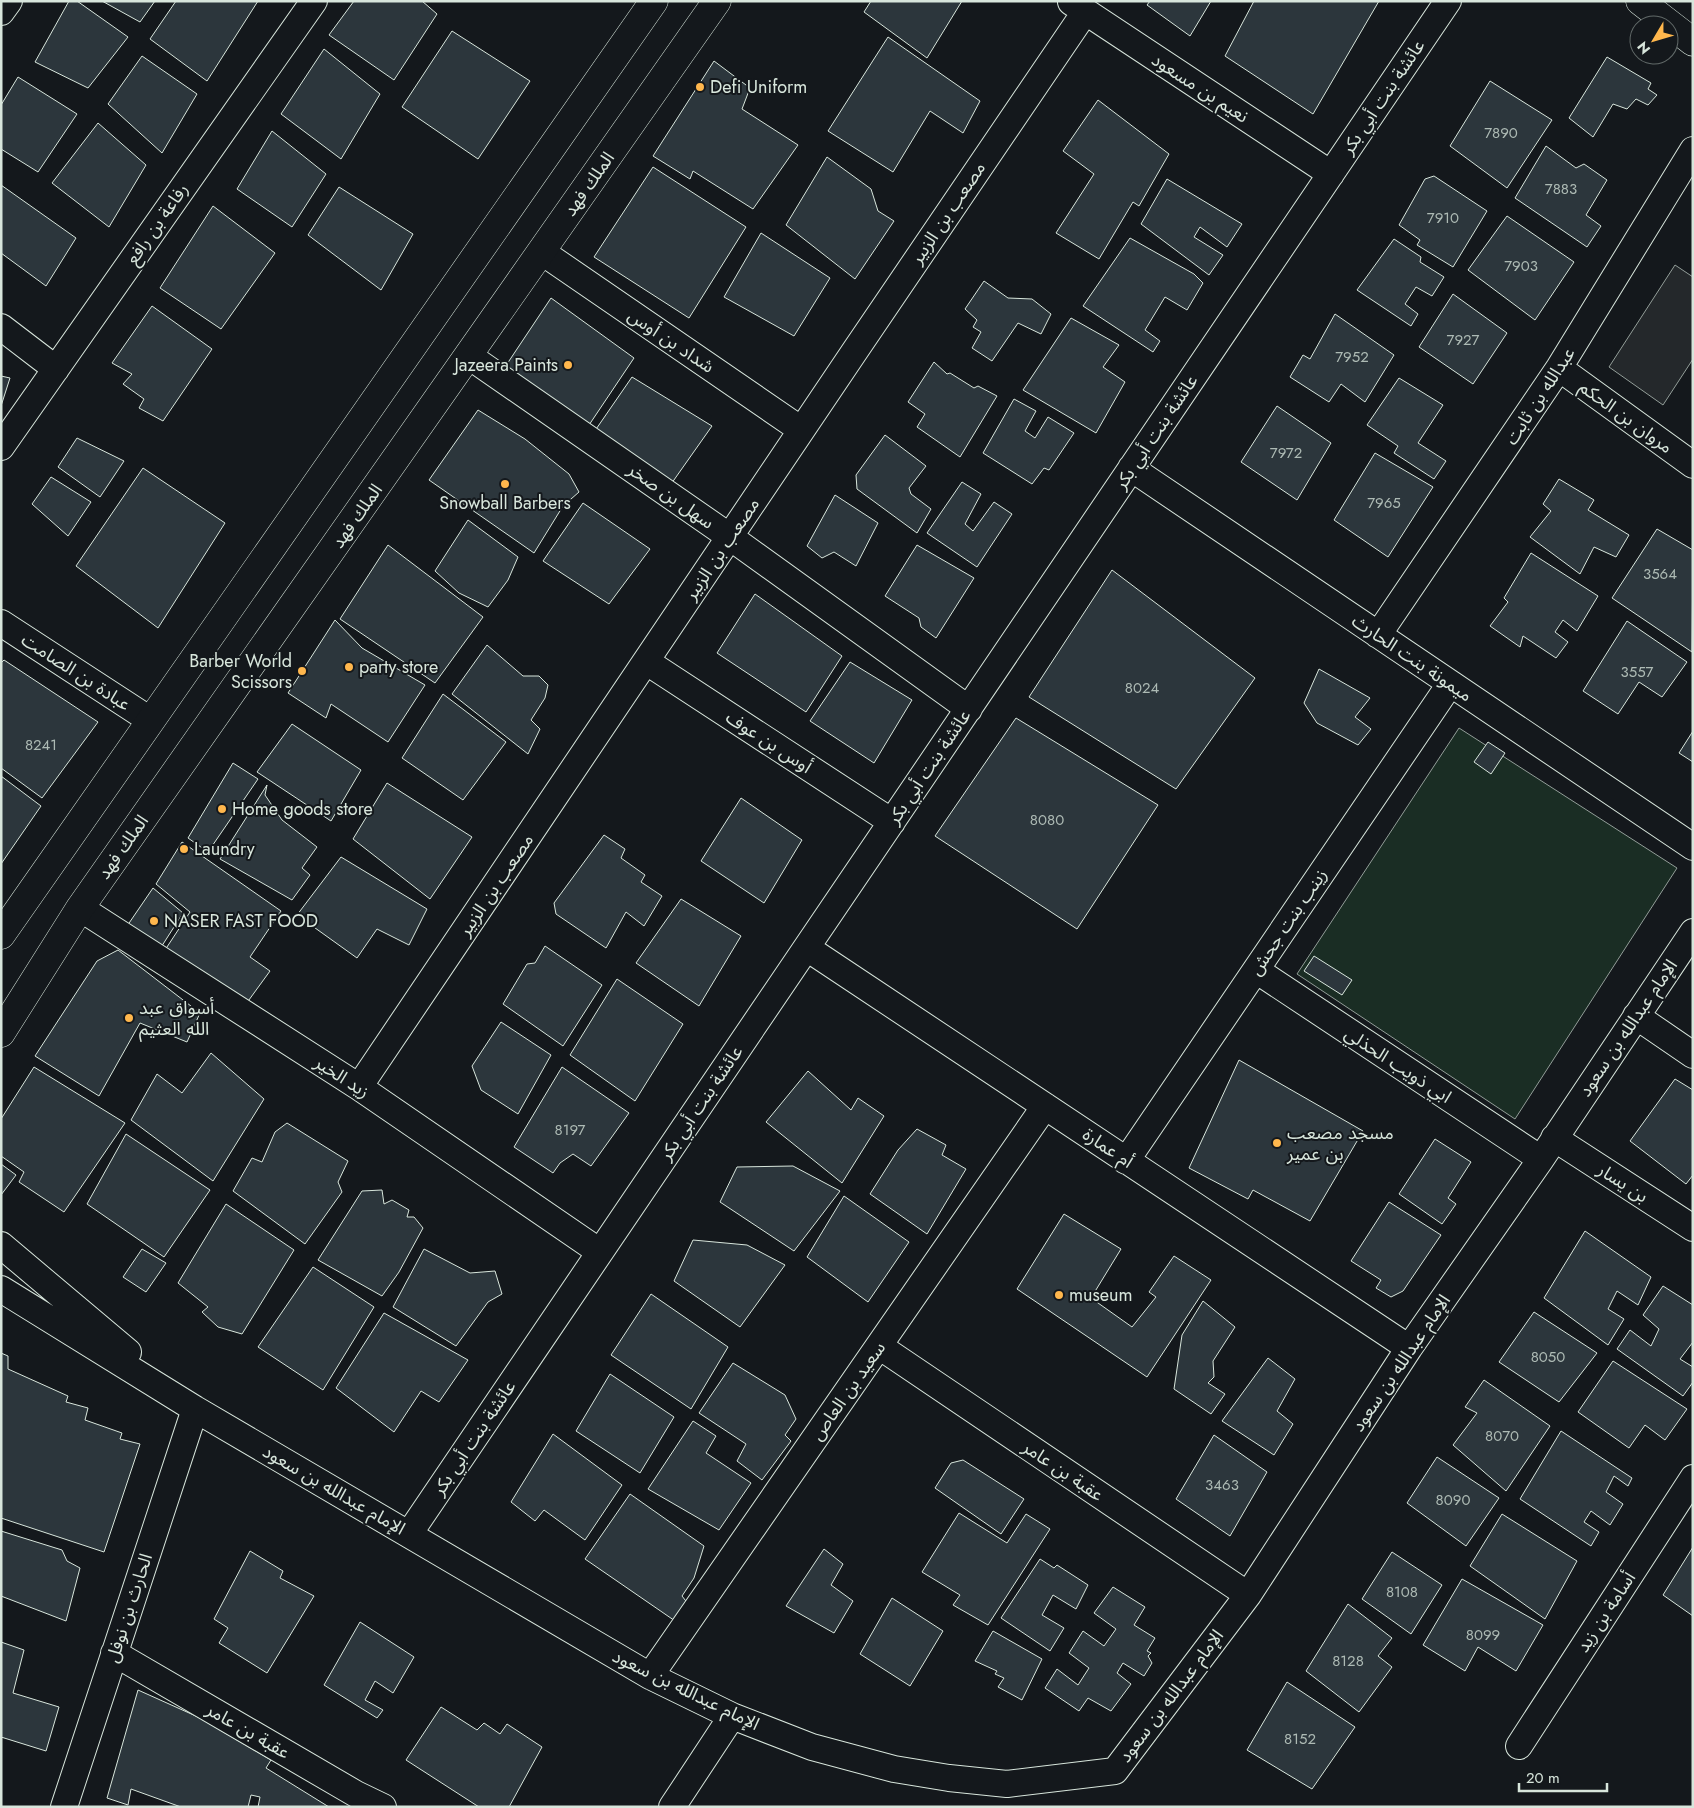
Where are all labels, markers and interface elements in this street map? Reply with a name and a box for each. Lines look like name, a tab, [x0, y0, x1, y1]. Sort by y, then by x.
north arrow	[1629, 15, 1679, 65]
street label: عائشة بنت أبي بكر	[1334, 34, 1431, 161]
text: N	[1632, 37, 1655, 59]
street label: نعيم بن مسعود	[1146, 47, 1254, 129]
place label: Defi Uniform	[710, 74, 807, 100]
marker: Defi Uniform	[694, 81, 706, 93]
house number: 7890	[1484, 122, 1518, 144]
street label: الملك فهد	[557, 146, 621, 222]
street label: مصعب بن الزبير	[904, 157, 992, 270]
street label: رفاعة بن رافع	[119, 178, 195, 271]
house number: 7883	[1545, 178, 1577, 200]
house number: 7910	[1427, 207, 1459, 229]
house number: 7903	[1504, 255, 1538, 277]
street label: شداد بن أوس	[623, 302, 719, 380]
house number: 7927	[1447, 329, 1480, 351]
street label: عبدالله بن ثابت	[1499, 342, 1581, 450]
house number: 7952	[1335, 346, 1369, 368]
place label: Jazeera Paints	[453, 352, 558, 378]
marker: Jazeera Paints	[562, 359, 574, 371]
street label: عائشة بنت أبي بكر	[1107, 369, 1204, 496]
street label: مروان بن الحكم	[1574, 374, 1678, 460]
house number: 7972	[1270, 442, 1302, 464]
street label: سهل بن صخر	[622, 456, 719, 535]
street label: الملك فهد	[325, 478, 389, 554]
marker: Snowball Barbers	[499, 478, 511, 490]
place label: Snowball Barbers	[439, 490, 571, 516]
house number: 7965	[1367, 492, 1401, 514]
street label: مصعب بن الزبير	[678, 493, 766, 606]
house number: 3564	[1643, 563, 1677, 585]
street label: ميمونة بنت الحارث	[1347, 608, 1477, 708]
street label: عبادة بن الصامت	[16, 627, 136, 717]
place label: Barber World Scissors	[189, 648, 292, 695]
place label: party store	[359, 654, 438, 680]
marker: party store	[343, 661, 355, 673]
house number: 3557	[1621, 661, 1654, 683]
marker: Barber World Scissors	[296, 665, 308, 677]
house number: 8024	[1125, 677, 1159, 699]
street label: أوس بن عوف	[721, 704, 817, 780]
street label: عائشة بنت أبي بكر	[880, 704, 977, 831]
house number: 8241	[25, 734, 57, 756]
place label: Home goods store	[232, 796, 373, 822]
marker: Home goods store	[216, 803, 228, 815]
street label: الملك فهد	[91, 809, 155, 885]
house number: 8080	[1030, 809, 1064, 831]
street label: مصعب بن الزبير	[452, 829, 540, 942]
place label: Laundry	[194, 836, 255, 862]
marker: Laundry	[178, 843, 190, 855]
street label: زينب بنت جحش	[1243, 863, 1333, 981]
place label: NASER FAST FOOD	[164, 908, 318, 934]
marker: NASER FAST FOOD	[148, 915, 160, 927]
street label: الإمام عبدالله بن سعود	[1572, 954, 1685, 1103]
place label: أسواق عبد الله العثيم	[139, 995, 214, 1042]
marker: أسواق عبد الله العثيم	[123, 1012, 135, 1024]
street label: ابي ذويب الحذلي	[1339, 1021, 1457, 1109]
street label: عائشة بنت أبي بكر	[652, 1040, 749, 1167]
street label: زيد الخير	[309, 1049, 375, 1104]
house number: 8197	[554, 1119, 586, 1141]
place label: مسجد مصعب بن عمير	[1286, 1120, 1394, 1167]
street label: أم عمارة	[1077, 1122, 1139, 1175]
marker: مسجد مصعب بن عمير	[1271, 1137, 1283, 1149]
street label: بن يسار	[1592, 1156, 1654, 1209]
place label: museum	[1069, 1282, 1133, 1308]
marker: museum	[1053, 1289, 1065, 1301]
street label: الإمام عبدالله بن سعود	[1345, 1289, 1458, 1438]
street label: سعيد بن العاص	[804, 1336, 892, 1446]
house number: 8050	[1531, 1346, 1565, 1368]
street label: عائشة بنت أبي بكر	[425, 1375, 522, 1502]
house number: 8070	[1485, 1425, 1519, 1447]
street label: عقبة بن عامر	[1017, 1434, 1109, 1508]
street label: الإمام عبدالله بن سعود	[257, 1439, 410, 1542]
house number: 3463	[1205, 1474, 1239, 1496]
house number: 8090	[1436, 1489, 1470, 1511]
street label: الحارث بن نوفل	[99, 1550, 159, 1666]
street label: أسامة بن زيد	[1570, 1567, 1642, 1657]
house number: 8108	[1386, 1581, 1418, 1603]
street label: الإمام عبدالله بن سعود	[1112, 1624, 1231, 1769]
house number: 8099	[1466, 1624, 1500, 1646]
street label: الإمام عبدالله بن سعود	[608, 1643, 764, 1738]
house number: 8128	[1332, 1650, 1364, 1672]
street label: عقبة بن عامر	[201, 1696, 295, 1765]
house number: 8152	[1284, 1728, 1316, 1750]
scale bar	[1519, 1760, 1606, 1792]
text: 20 m	[1526, 1767, 1560, 1789]

